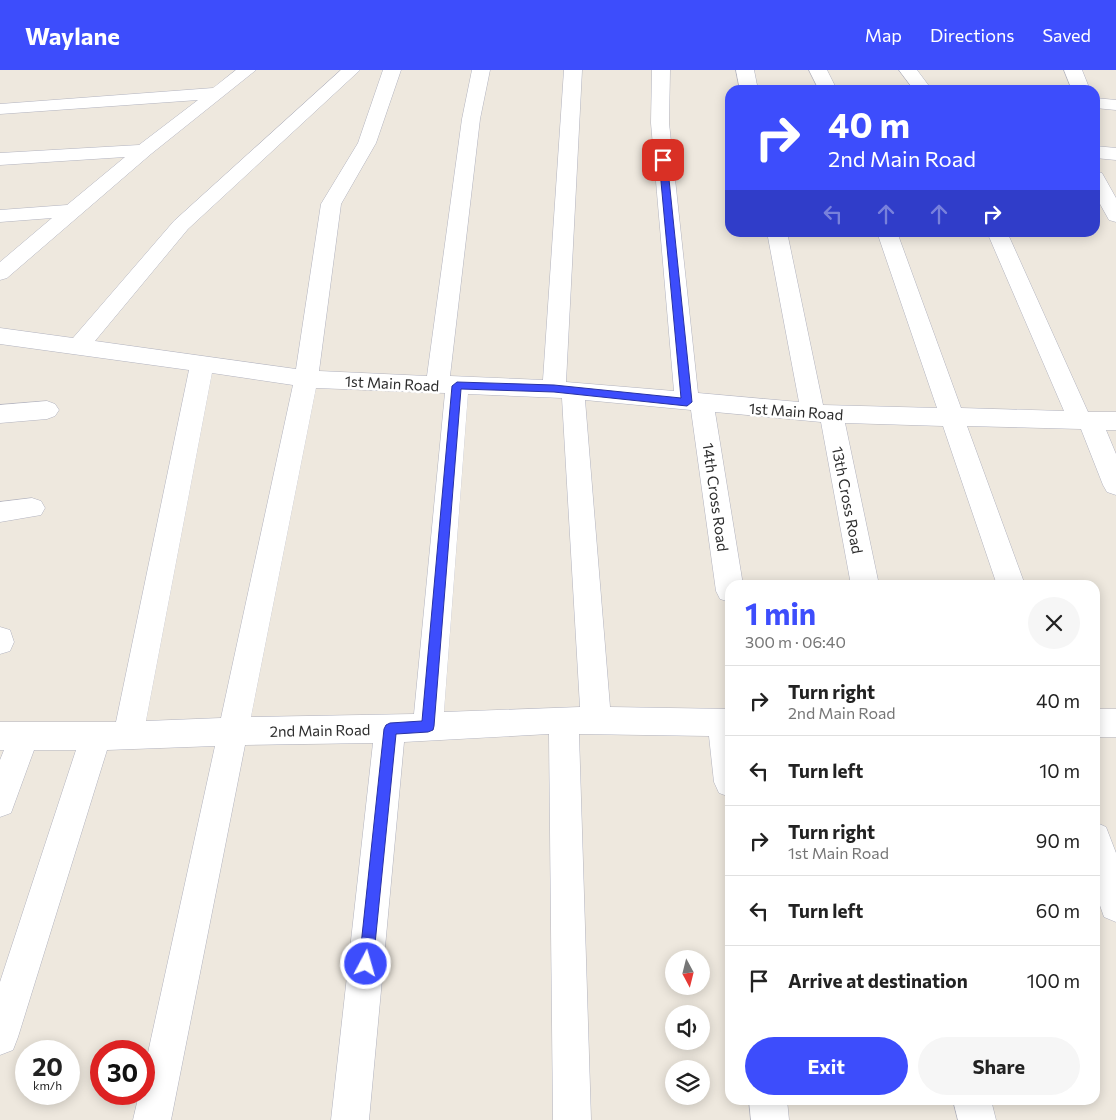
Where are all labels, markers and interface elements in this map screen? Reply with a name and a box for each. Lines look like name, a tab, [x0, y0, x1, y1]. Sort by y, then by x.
text: Waylane	[25, 21, 120, 50]
text: Map	[865, 24, 902, 46]
text: Directions	[930, 24, 1014, 46]
text: Saved	[1042, 24, 1091, 46]
text: 40 m	[828, 102, 910, 145]
icon: right	[745, 105, 810, 170]
pin	[642, 139, 684, 181]
text: 2nd Main Road	[828, 145, 976, 172]
icon: arrive	[649, 146, 677, 174]
icon: left	[819, 200, 847, 228]
icon: ahead	[872, 200, 900, 228]
icon: ahead	[925, 200, 953, 228]
icon: right	[978, 200, 1006, 228]
street label: 1st Main Road	[344, 372, 440, 394]
street label: 1st Main Road	[748, 399, 844, 423]
street label: 14th Cross Road	[699, 442, 733, 552]
street label: 13th Cross Road	[829, 445, 867, 555]
text: 1 min	[745, 594, 816, 631]
button: close	[1028, 597, 1080, 649]
text: 300 m · 06:40	[745, 632, 846, 651]
text: Turn right	[788, 680, 875, 703]
icon: right	[745, 687, 773, 715]
text: 40 m	[1036, 689, 1080, 712]
text: 2nd Main Road	[788, 703, 896, 722]
street label: 2nd Main Road	[269, 720, 371, 740]
icon: left	[745, 757, 773, 785]
text: Turn left	[788, 759, 863, 782]
text: 10 m	[1039, 759, 1080, 782]
text: Turn right	[788, 820, 875, 843]
icon: right	[745, 827, 773, 855]
text: 90 m	[1036, 829, 1080, 852]
text: 1st Main Road	[788, 843, 889, 862]
icon: left	[745, 897, 773, 925]
text: Turn left	[788, 899, 863, 922]
text: 60 m	[1036, 899, 1080, 922]
position arrow	[339, 937, 391, 989]
north arrow	[665, 950, 710, 995]
map controls	[665, 950, 710, 1105]
icon: arrive	[745, 967, 773, 995]
text: Arrive at destination	[788, 969, 968, 992]
text: 100 m	[1027, 969, 1080, 992]
button: sound	[665, 1005, 710, 1050]
button: Exit	[745, 1037, 908, 1095]
button: Share	[918, 1037, 1080, 1095]
speed limit sign: 30	[90, 1040, 155, 1105]
text: 20	[32, 1051, 63, 1081]
button: layers	[665, 1060, 710, 1105]
text: km/h	[33, 1078, 62, 1092]

